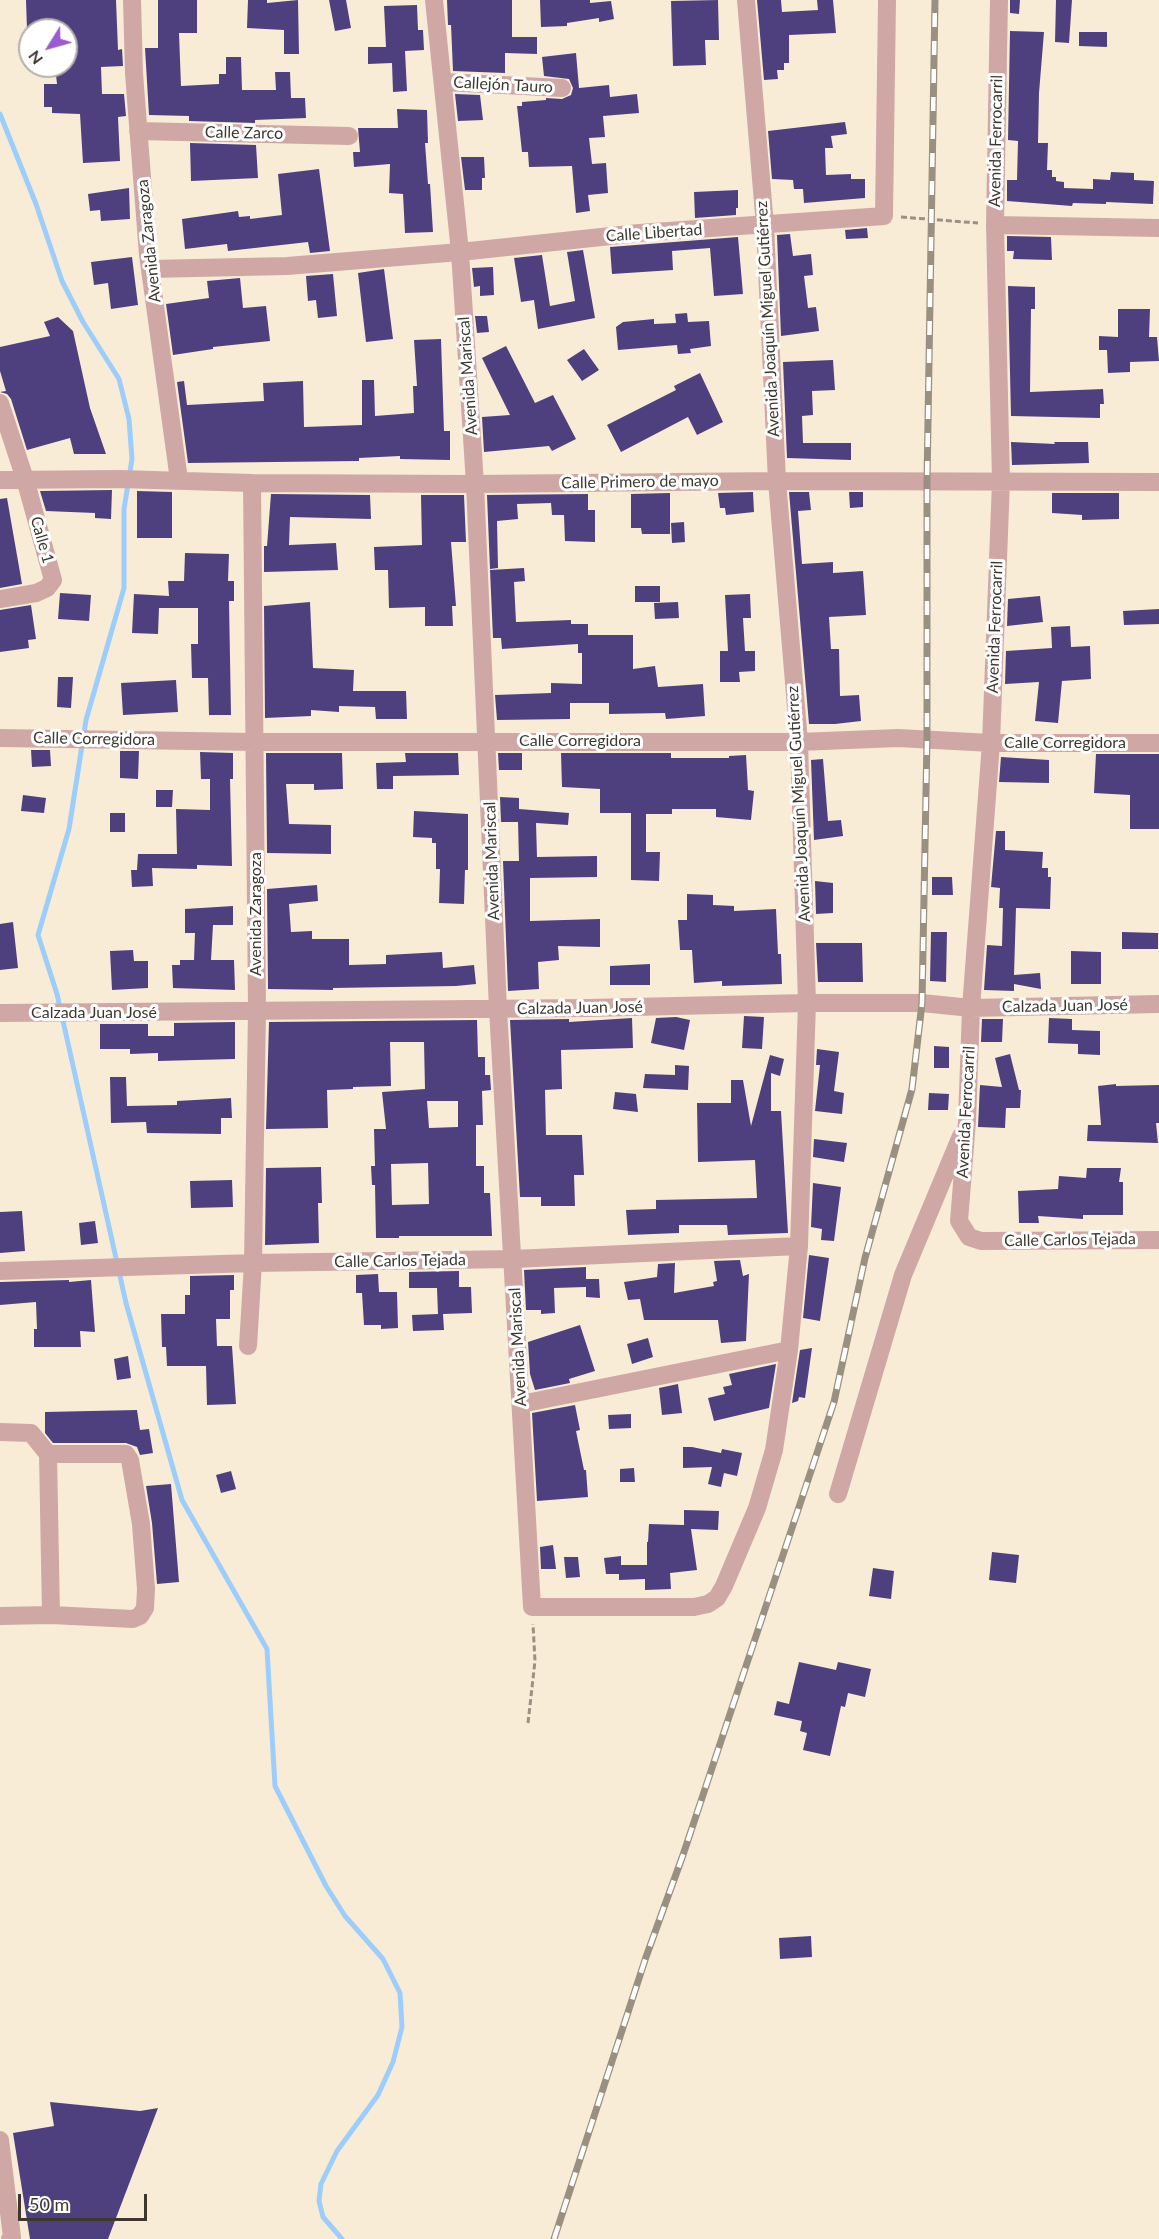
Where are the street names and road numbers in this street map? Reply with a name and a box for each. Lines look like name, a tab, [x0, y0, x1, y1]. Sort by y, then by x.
street label: Callejón Tauro	[453, 73, 553, 97]
street label: Avenida Ferrocarril	[985, 75, 1007, 207]
street label: Calle Zarco	[205, 123, 283, 143]
street label: Avenida Zaragoza	[133, 178, 165, 304]
street label: Avenida Joaquín Miguel Gutiérrez	[752, 200, 784, 438]
street label: Calle Libertad	[605, 220, 703, 246]
street label: Avenida Mariscal	[454, 316, 482, 436]
street label: Calle Primero de mayo	[561, 471, 719, 493]
street label: Calle 1	[26, 514, 58, 566]
street label: Avenida Ferrocarril	[983, 560, 1007, 694]
street label: Avenida Joaquín Miguel Gutiérrez	[783, 685, 815, 923]
street label: Calle Corregidora	[33, 728, 155, 750]
street label: Calle Corregidora	[519, 731, 641, 751]
street label: Calle Corregidora	[1004, 733, 1126, 753]
street label: Avenida Mariscal	[480, 801, 504, 921]
street label: Avenida Zaragoza	[246, 852, 266, 976]
street label: Calzada Juan José	[1002, 995, 1128, 1017]
street label: Calzada Juan José	[517, 997, 643, 1019]
street label: Calzada Juan José	[31, 1003, 157, 1023]
street label: Avenida Ferrocarril	[953, 1045, 979, 1179]
street label: Calle Carlos Tejada	[1004, 1229, 1136, 1251]
street label: Calle Carlos Tejada	[334, 1250, 466, 1272]
street label: Avenida Mariscal	[505, 1287, 531, 1407]

